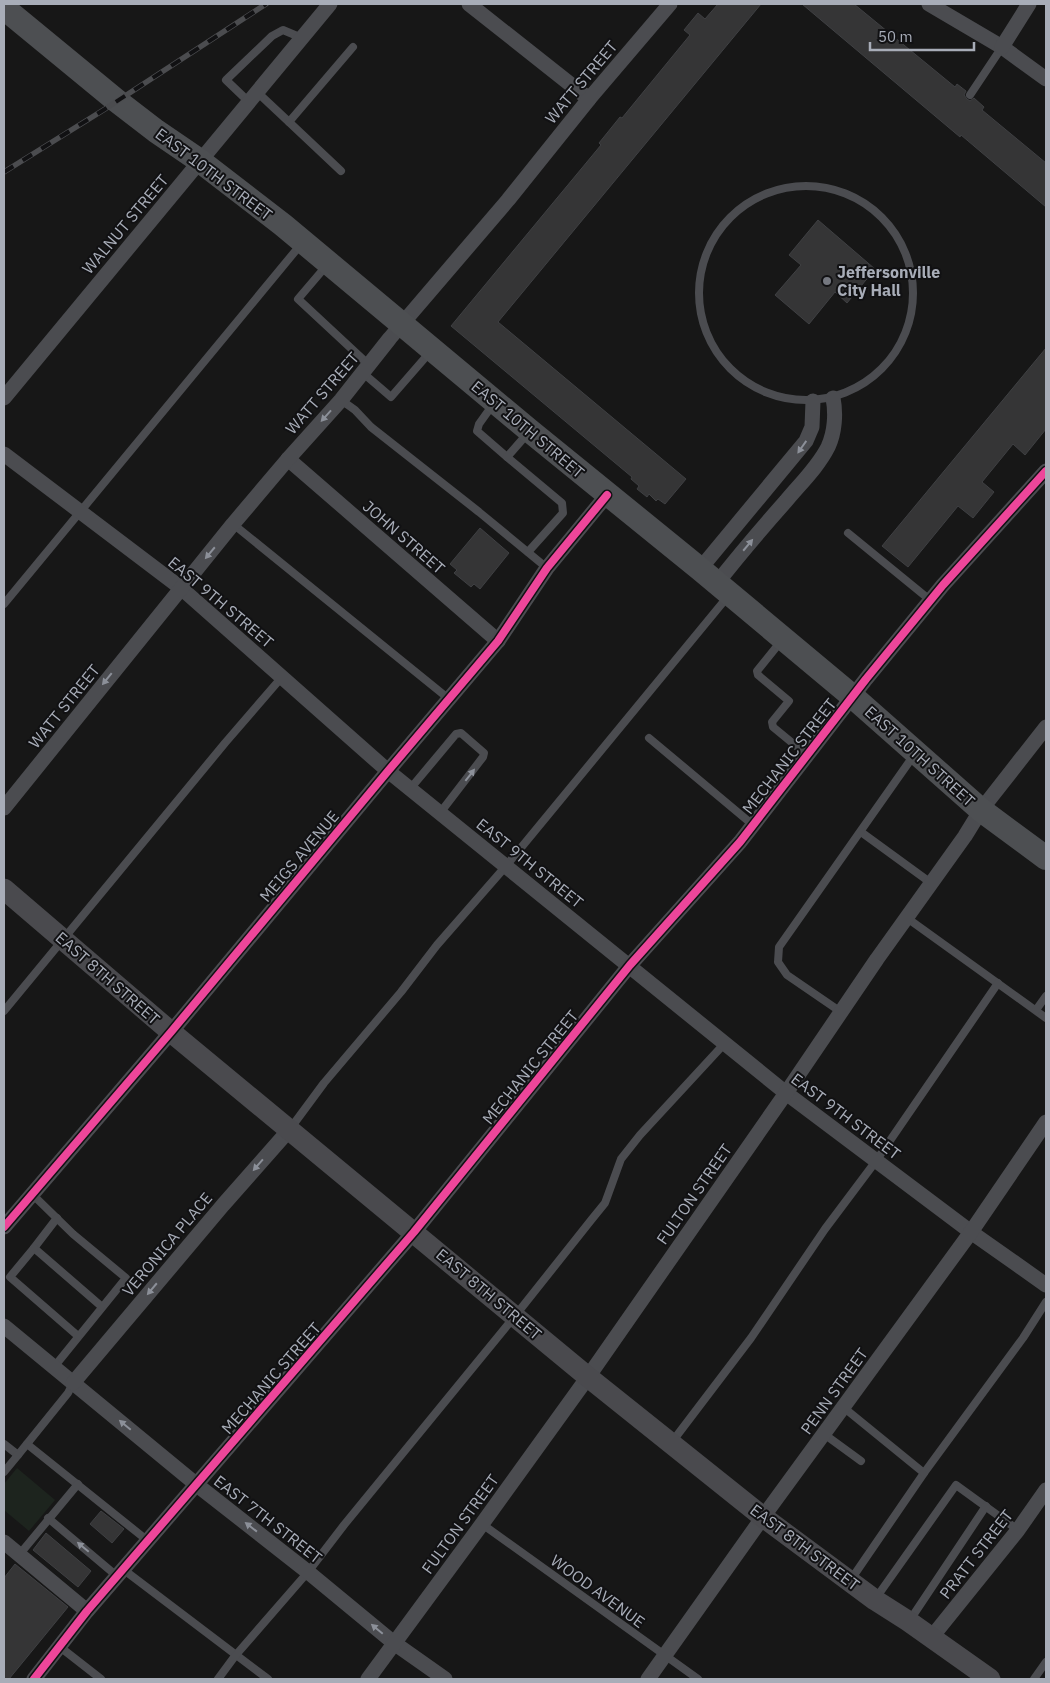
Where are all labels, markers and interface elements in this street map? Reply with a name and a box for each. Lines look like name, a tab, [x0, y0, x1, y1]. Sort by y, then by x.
scale bar	[870, 20, 974, 52]
text: 50 m	[878, 27, 913, 46]
street label: WATT STREET	[541, 36, 621, 128]
street label: EAST 10TH STREET	[152, 123, 276, 225]
street label: WALNUT STREET	[78, 170, 172, 278]
place label: Jeffersonville City Hall	[837, 262, 940, 300]
marker: Jeffersonville City Hall	[821, 275, 833, 287]
street label: WATT STREET	[281, 348, 363, 438]
street label: EAST 10TH STREET	[467, 376, 589, 482]
one-way arrow	[321, 409, 332, 422]
one-way arrow	[796, 440, 807, 453]
street label: JOHN STREET	[359, 496, 449, 578]
one-way arrow	[742, 539, 753, 552]
one-way arrow	[204, 546, 215, 559]
street label: EAST 9TH STREET	[164, 552, 278, 652]
street label: WATT STREET	[24, 660, 104, 752]
one-way arrow	[102, 672, 113, 685]
street label: MECHANIC STREET	[738, 694, 840, 818]
street label: EAST 10TH STREET	[861, 701, 979, 811]
one-way arrow	[465, 768, 475, 782]
street label: MEIGS AVENUE	[255, 806, 343, 906]
street label: EAST 9TH STREET	[473, 814, 587, 912]
street label: EAST 8TH STREET	[52, 927, 164, 1029]
street label: MECHANIC STREET	[478, 1006, 582, 1128]
street label: EAST 9TH STREET	[787, 1068, 905, 1164]
street label: FULTON STREET	[652, 1140, 736, 1248]
one-way arrow	[252, 1159, 264, 1171]
street label: VERONICA PLACE	[118, 1188, 216, 1300]
street label: EAST 8TH STREET	[432, 1244, 546, 1344]
one-way arrow	[147, 1282, 158, 1295]
street label: MECHANIC STREET	[217, 1318, 325, 1438]
street label: PENN STREET	[796, 1344, 872, 1438]
one-way arrow	[118, 1420, 131, 1431]
street label: FULTON STREET	[417, 1470, 503, 1578]
street label: EAST 7TH STREET	[210, 1471, 326, 1567]
street label: EAST 8TH STREET	[746, 1499, 864, 1595]
street label: PRATT STREET	[935, 1505, 1017, 1603]
one-way arrow	[245, 1522, 258, 1533]
one-way arrow	[77, 1542, 90, 1553]
street label: WOOD AVENUE	[547, 1550, 649, 1632]
one-way arrow	[371, 1624, 384, 1635]

